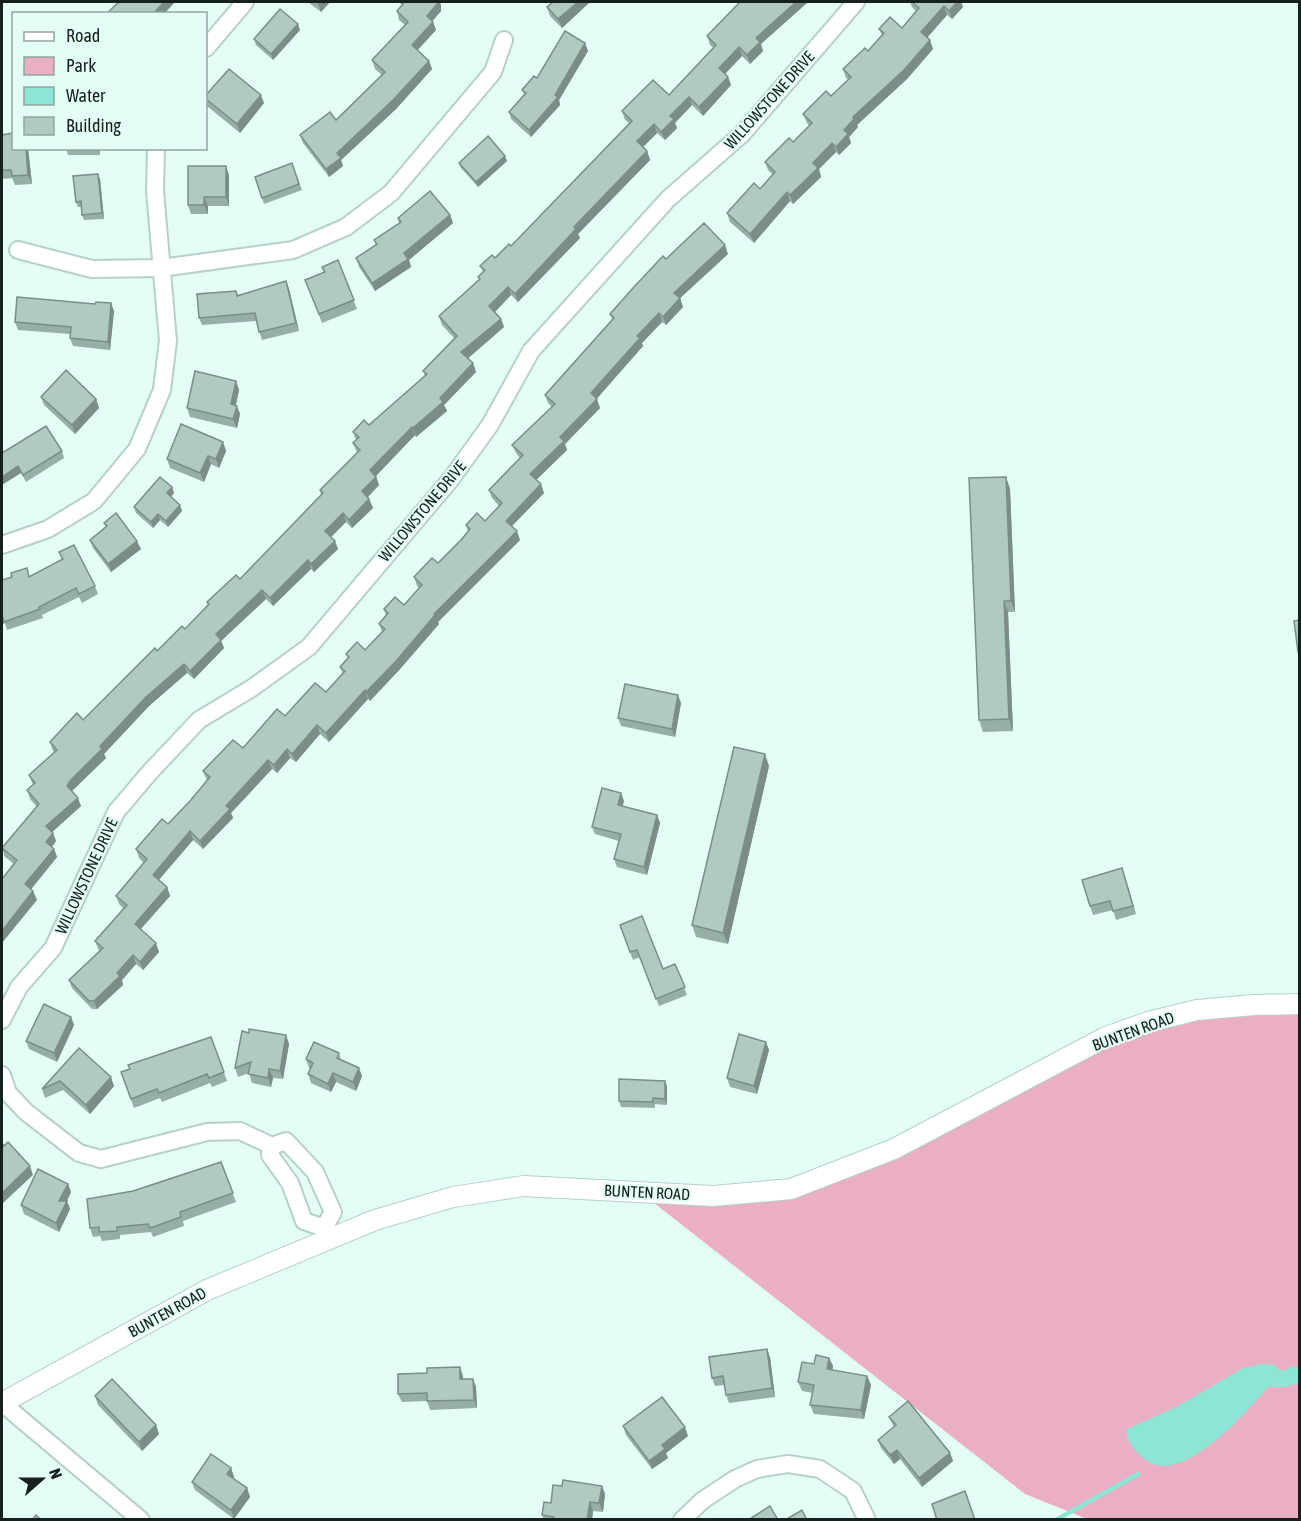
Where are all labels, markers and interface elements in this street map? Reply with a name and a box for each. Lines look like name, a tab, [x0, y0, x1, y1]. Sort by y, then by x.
legend	[12, 12, 207, 150]
text: Road	[66, 25, 100, 46]
street label: WILLOWSTONE DRIVE	[720, 47, 818, 153]
text: Park	[66, 55, 96, 76]
text: Water	[66, 85, 106, 106]
text: Building	[66, 115, 121, 136]
street label: WILLOWSTONE DRIVE	[375, 457, 469, 565]
street label: WILLOWSTONE DRIVE	[51, 815, 121, 937]
street label: BUNTEN ROAD	[1090, 1008, 1176, 1054]
street label: BUNTEN ROAD	[604, 1181, 690, 1203]
street label: BUNTEN ROAD	[125, 1283, 209, 1341]
north arrow	[12, 1449, 72, 1509]
text: N	[46, 1466, 66, 1481]

